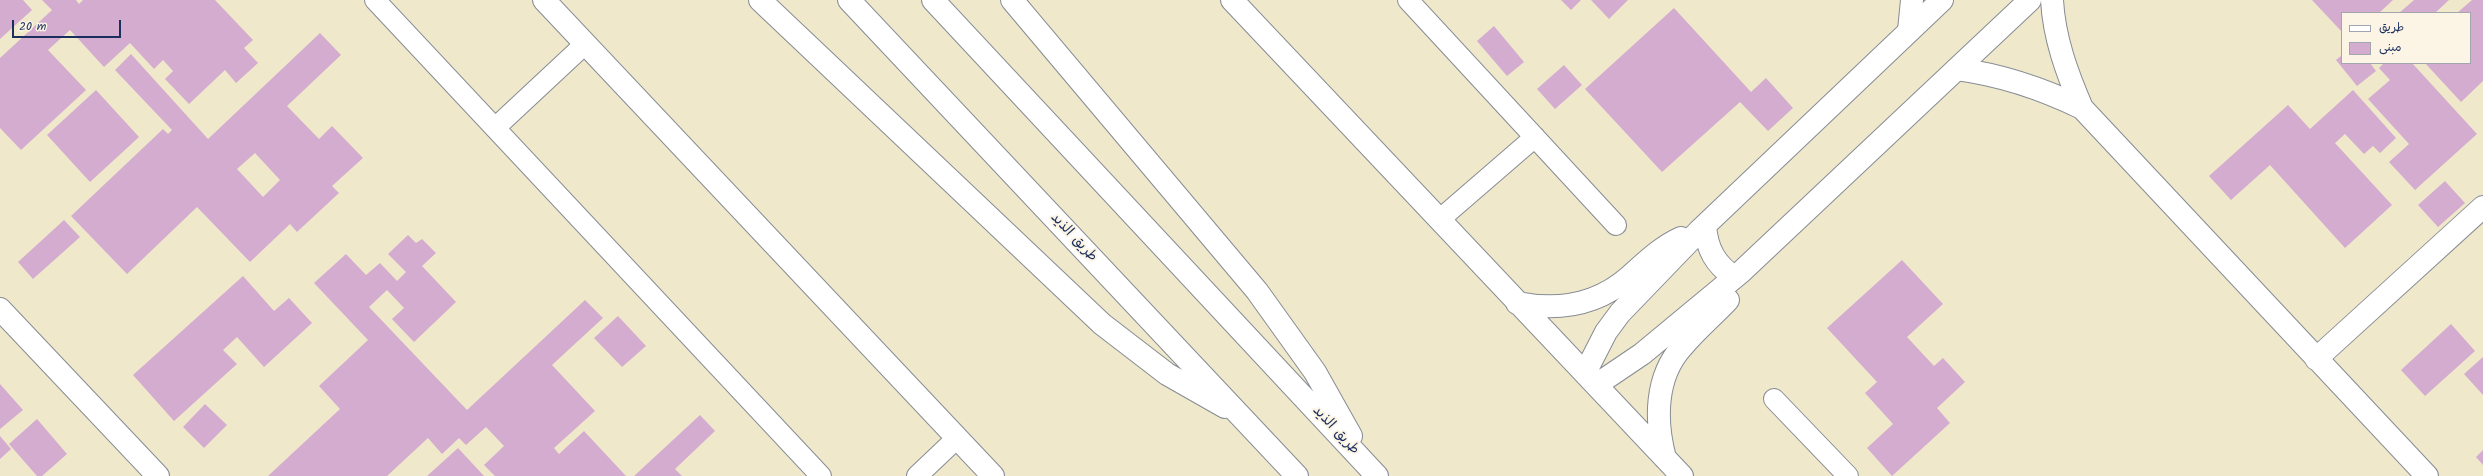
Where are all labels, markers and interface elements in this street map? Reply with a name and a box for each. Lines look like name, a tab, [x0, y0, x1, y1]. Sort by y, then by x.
scale bar	[14, 12, 123, 38]
legend	[2341, 12, 2471, 64]
text: 20 m	[19, 17, 46, 36]
text: طريق	[2379, 18, 2404, 37]
text: مبنى	[2379, 38, 2402, 57]
street label: طريق الذيد	[1046, 210, 1100, 266]
street label: طريق الذيد	[1308, 403, 1362, 459]

